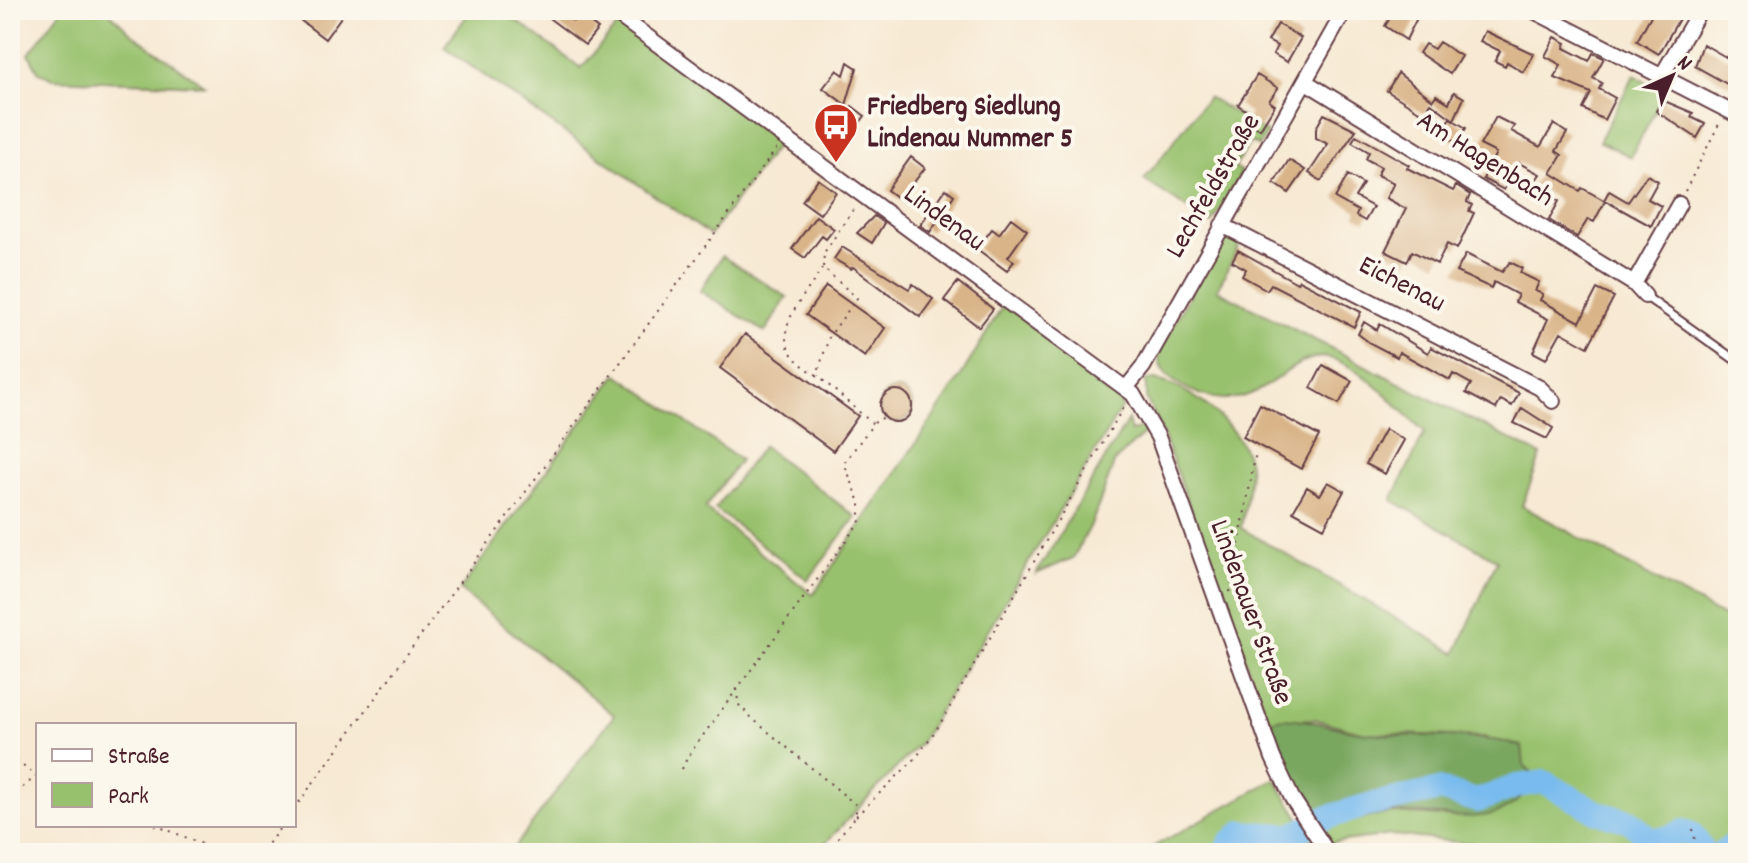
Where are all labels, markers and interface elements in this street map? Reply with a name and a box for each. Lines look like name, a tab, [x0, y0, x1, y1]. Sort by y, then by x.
north arrow	[1632, 36, 1712, 116]
text: N	[1669, 49, 1698, 79]
place label: Friedberg Siedlung Lindenau Nummer 5	[867, 89, 1073, 161]
bus stop icon: Friedberg Siedlung Lindenau Nummer 5	[812, 101, 860, 164]
street label: Am Hagenbach	[1408, 103, 1560, 219]
street label: Lechfeldstraße	[1157, 107, 1273, 267]
street label: Lindenau	[894, 176, 992, 264]
street label: Eichenau	[1351, 247, 1451, 325]
street label: Lindenauer Straße	[1197, 515, 1301, 711]
legend	[36, 723, 296, 827]
text: Straße	[108, 741, 170, 775]
text: Park	[108, 781, 149, 815]

